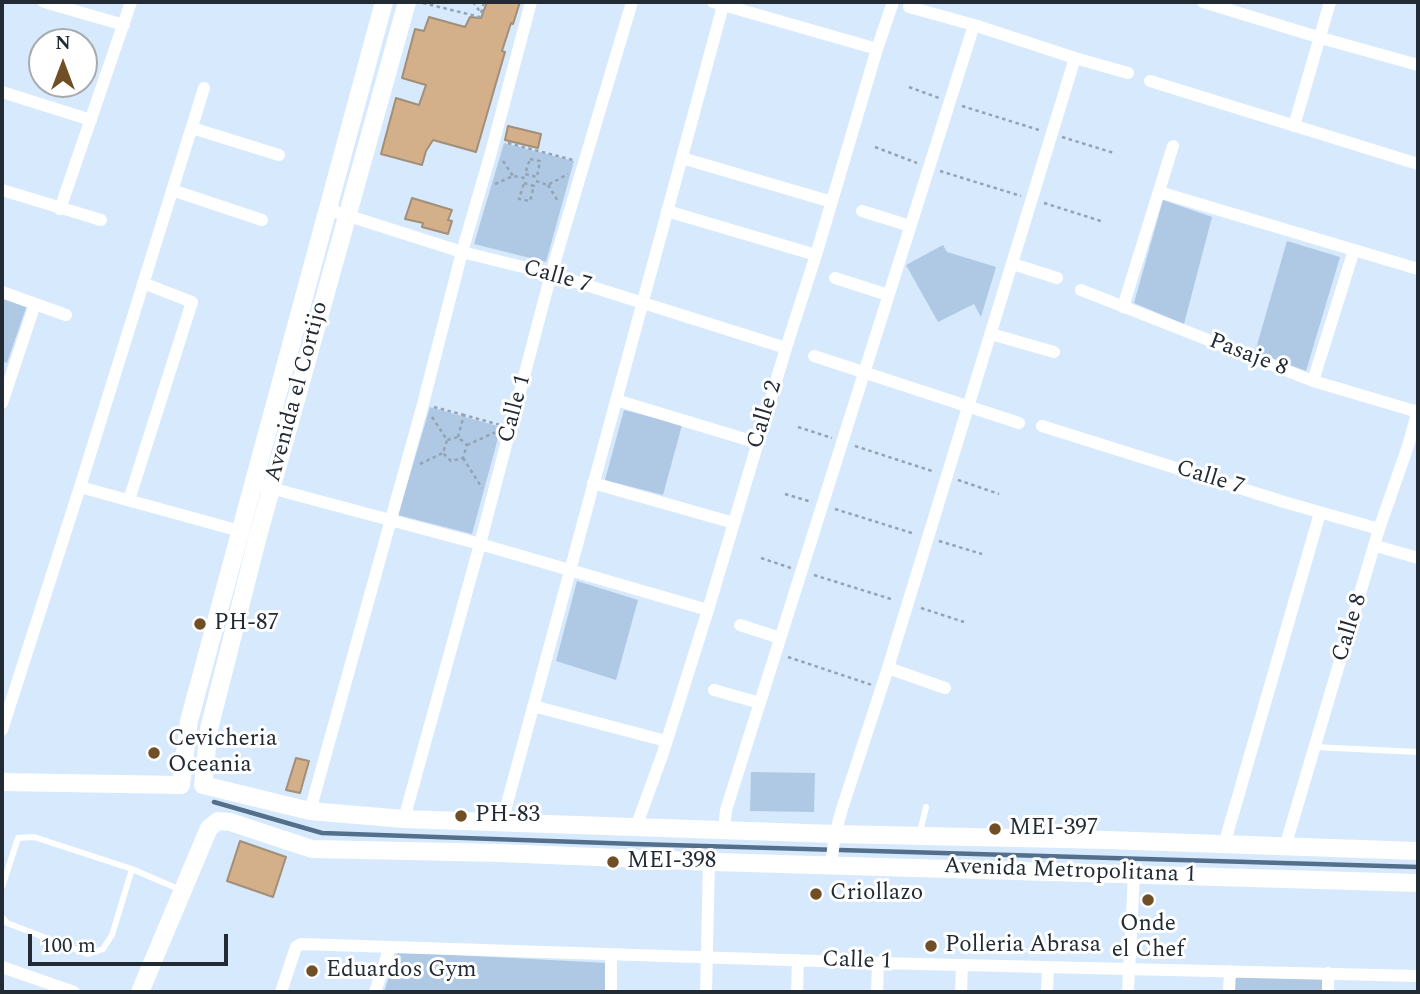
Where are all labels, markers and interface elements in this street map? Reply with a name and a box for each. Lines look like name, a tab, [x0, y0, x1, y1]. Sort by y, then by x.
north arrow	[28, 28, 98, 98]
text: N	[55, 29, 71, 58]
street label: Calle 7	[520, 255, 594, 301]
street label: Avenida el Cortijo	[261, 299, 335, 485]
street label: Pasaje 8	[1205, 328, 1291, 384]
street label: Calle 1	[494, 372, 538, 446]
street label: Calle 2	[743, 378, 789, 452]
street label: Calle 7	[1173, 456, 1247, 502]
street label: Calle 8	[1328, 591, 1374, 665]
place label: PH-87	[214, 610, 279, 638]
marker: PH-87	[192, 616, 208, 632]
place label: Cevicheria Oceania	[168, 726, 277, 780]
marker: Cevicheria Oceania	[146, 745, 162, 761]
place label: PH-83	[475, 802, 540, 830]
marker: PH-83	[453, 808, 469, 824]
place label: MEI-397	[1009, 815, 1098, 843]
marker: MEI-397	[987, 821, 1003, 837]
place label: MEI-398	[627, 848, 716, 876]
marker: MEI-398	[605, 854, 621, 870]
street label: Avenida Metropolitana 1	[943, 854, 1197, 890]
place label: Criollazo	[830, 880, 923, 908]
marker: Criollazo	[808, 886, 824, 902]
marker: Onde el Chef	[1140, 892, 1156, 908]
place label: Onde el Chef	[1112, 911, 1184, 965]
scale bar	[32, 920, 231, 964]
text: 100 m	[41, 930, 96, 962]
place label: Polleria Abrasa	[945, 932, 1101, 960]
marker: Polleria Abrasa	[923, 938, 939, 954]
street label: Calle 1	[822, 947, 892, 977]
place label: Eduardos Gym	[326, 957, 477, 985]
marker: Eduardos Gym	[304, 963, 320, 979]

